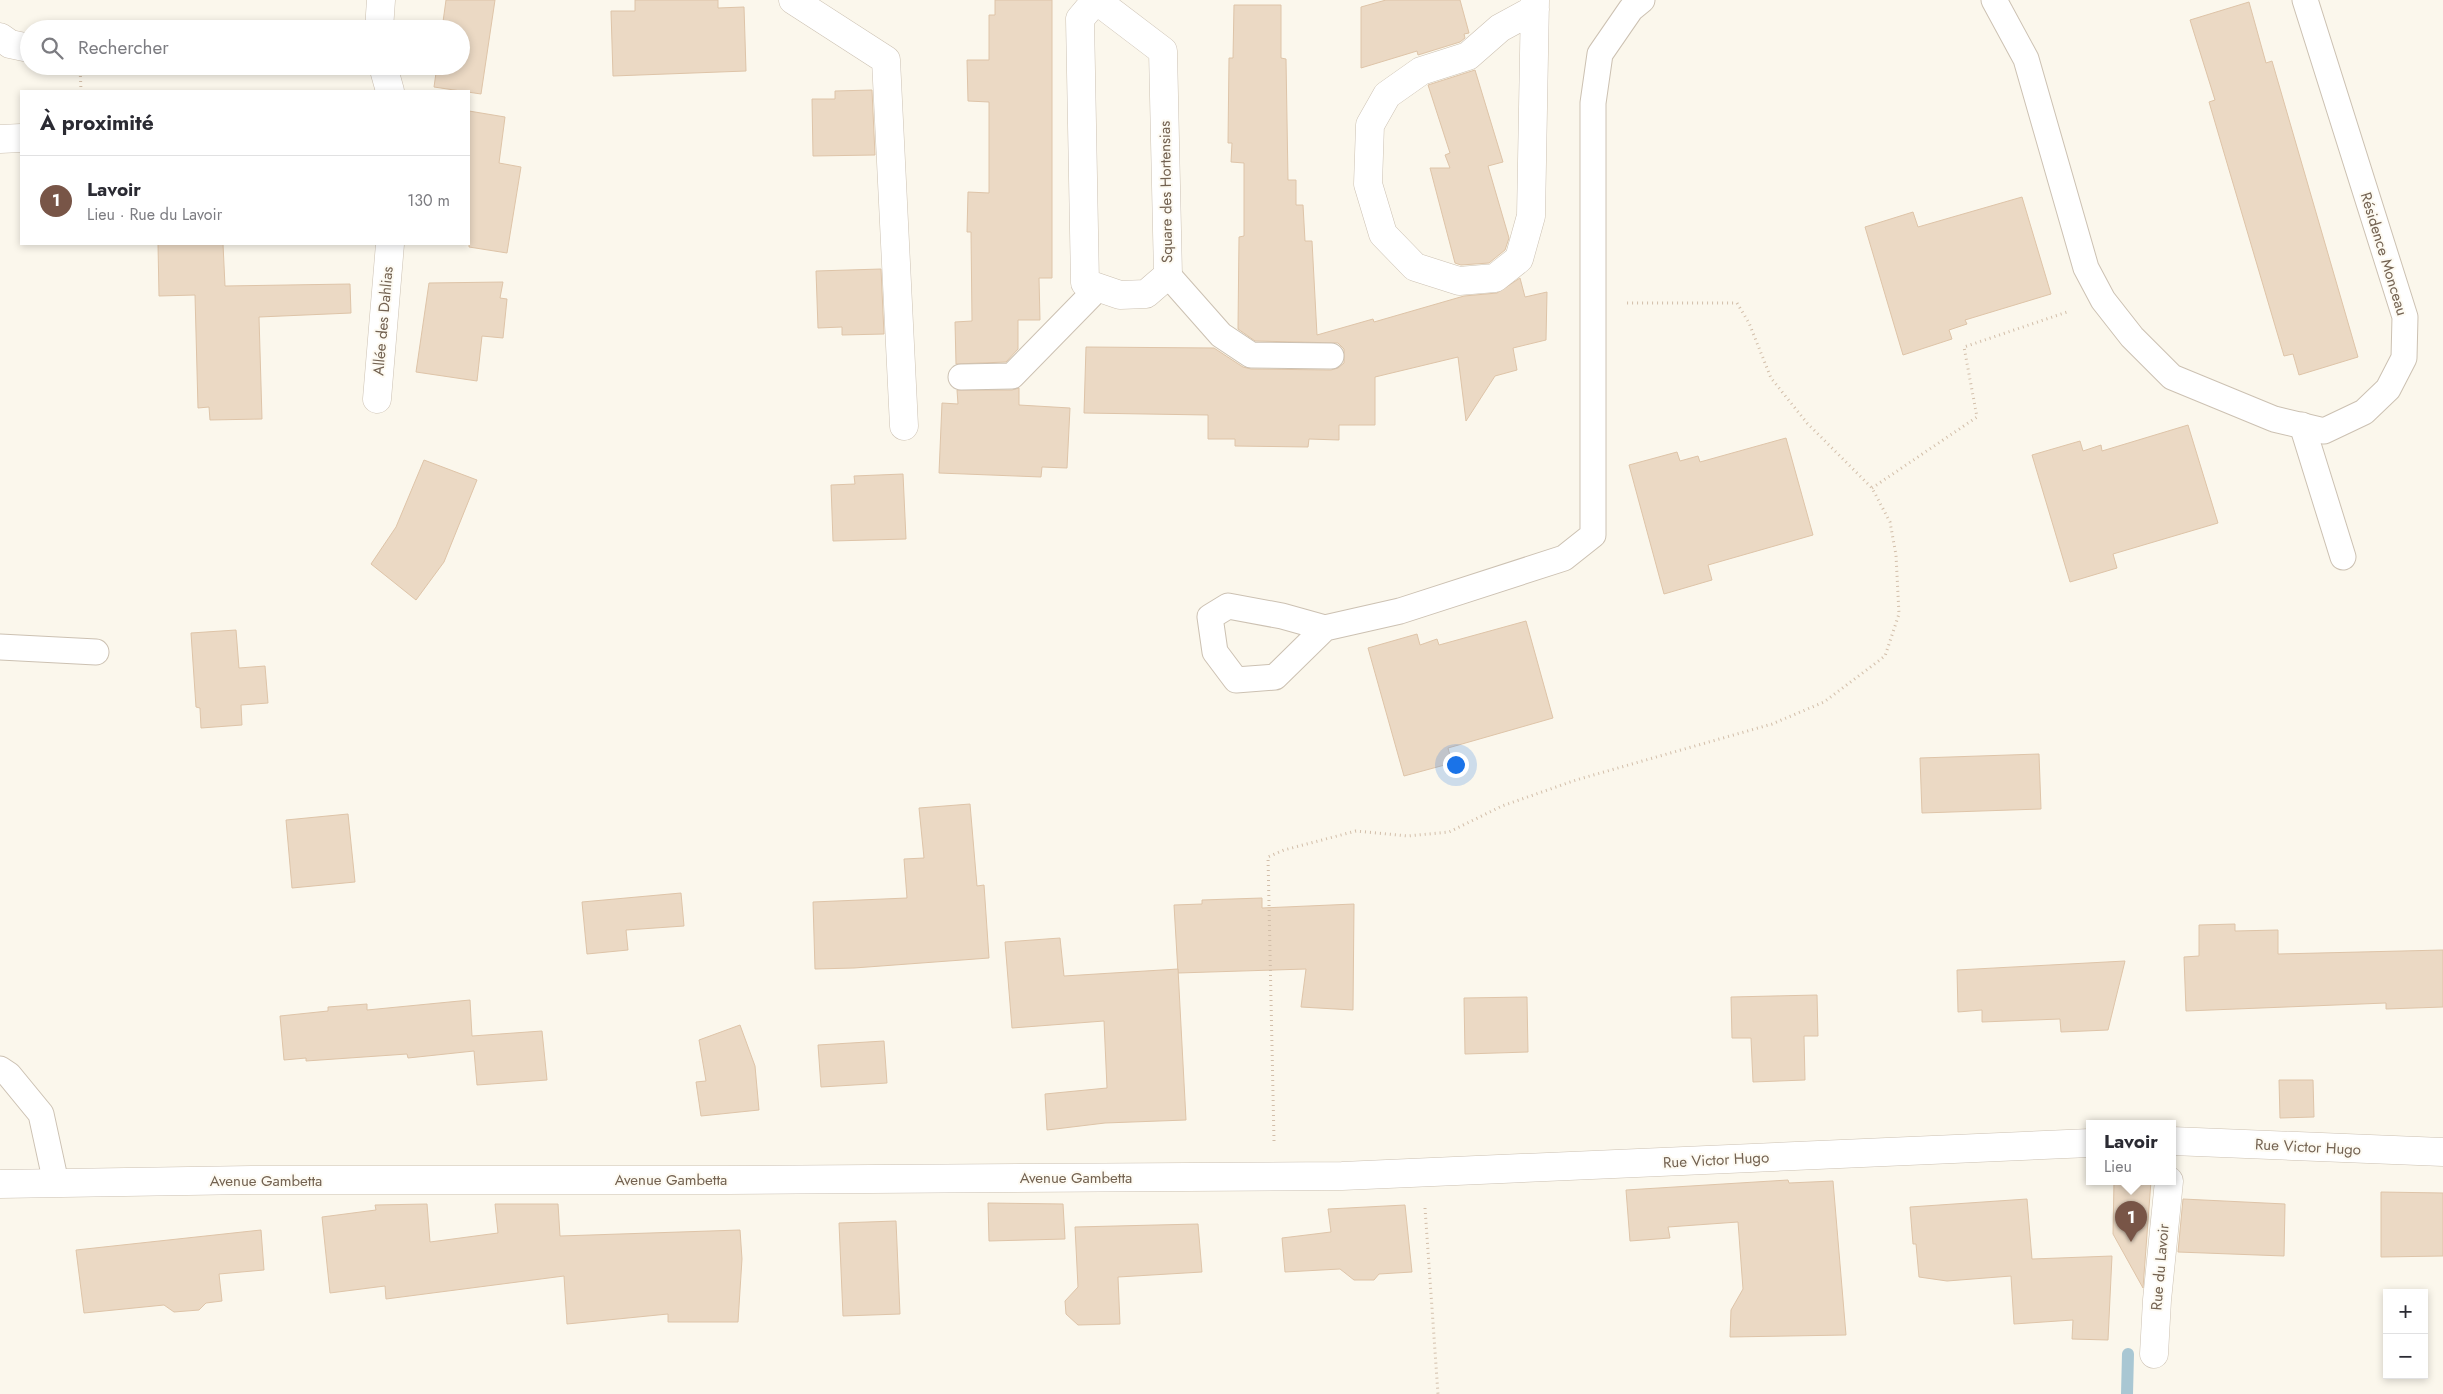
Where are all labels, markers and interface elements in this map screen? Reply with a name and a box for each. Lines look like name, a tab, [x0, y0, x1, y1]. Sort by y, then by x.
search box	[20, 20, 470, 75]
icon: search	[38, 34, 66, 62]
text: Rechercher	[78, 34, 169, 61]
text: À proximité	[40, 108, 154, 138]
street label: Square des Hortensias	[1154, 121, 1178, 263]
text: Lavoir	[87, 176, 141, 203]
text: 1	[52, 189, 60, 212]
text: 130 m	[407, 189, 450, 212]
street label: Résidence Monceau	[2355, 190, 2413, 318]
text: Lieu · Rue du Lavoir	[87, 203, 222, 226]
street label: Allée des Dahlias	[367, 266, 399, 376]
your location	[1443, 752, 1469, 778]
popup	[2086, 1120, 2176, 1185]
text: Lavoir	[2104, 1128, 2158, 1155]
street label: Rue Victor Hugo	[2254, 1133, 2362, 1161]
street label: Rue Victor Hugo	[1662, 1146, 1770, 1174]
text: Lieu	[2104, 1155, 2132, 1178]
street label: Avenue Gambetta	[1020, 1167, 1132, 1189]
street label: Avenue Gambetta	[615, 1169, 727, 1191]
street label: Avenue Gambetta	[210, 1170, 322, 1192]
pin: 1	[2115, 1201, 2147, 1242]
street label: Rue du Lavoir	[2145, 1222, 2175, 1311]
map controls	[2383, 1289, 2428, 1379]
button: +	[2383, 1289, 2428, 1334]
button: −	[2383, 1334, 2428, 1379]

